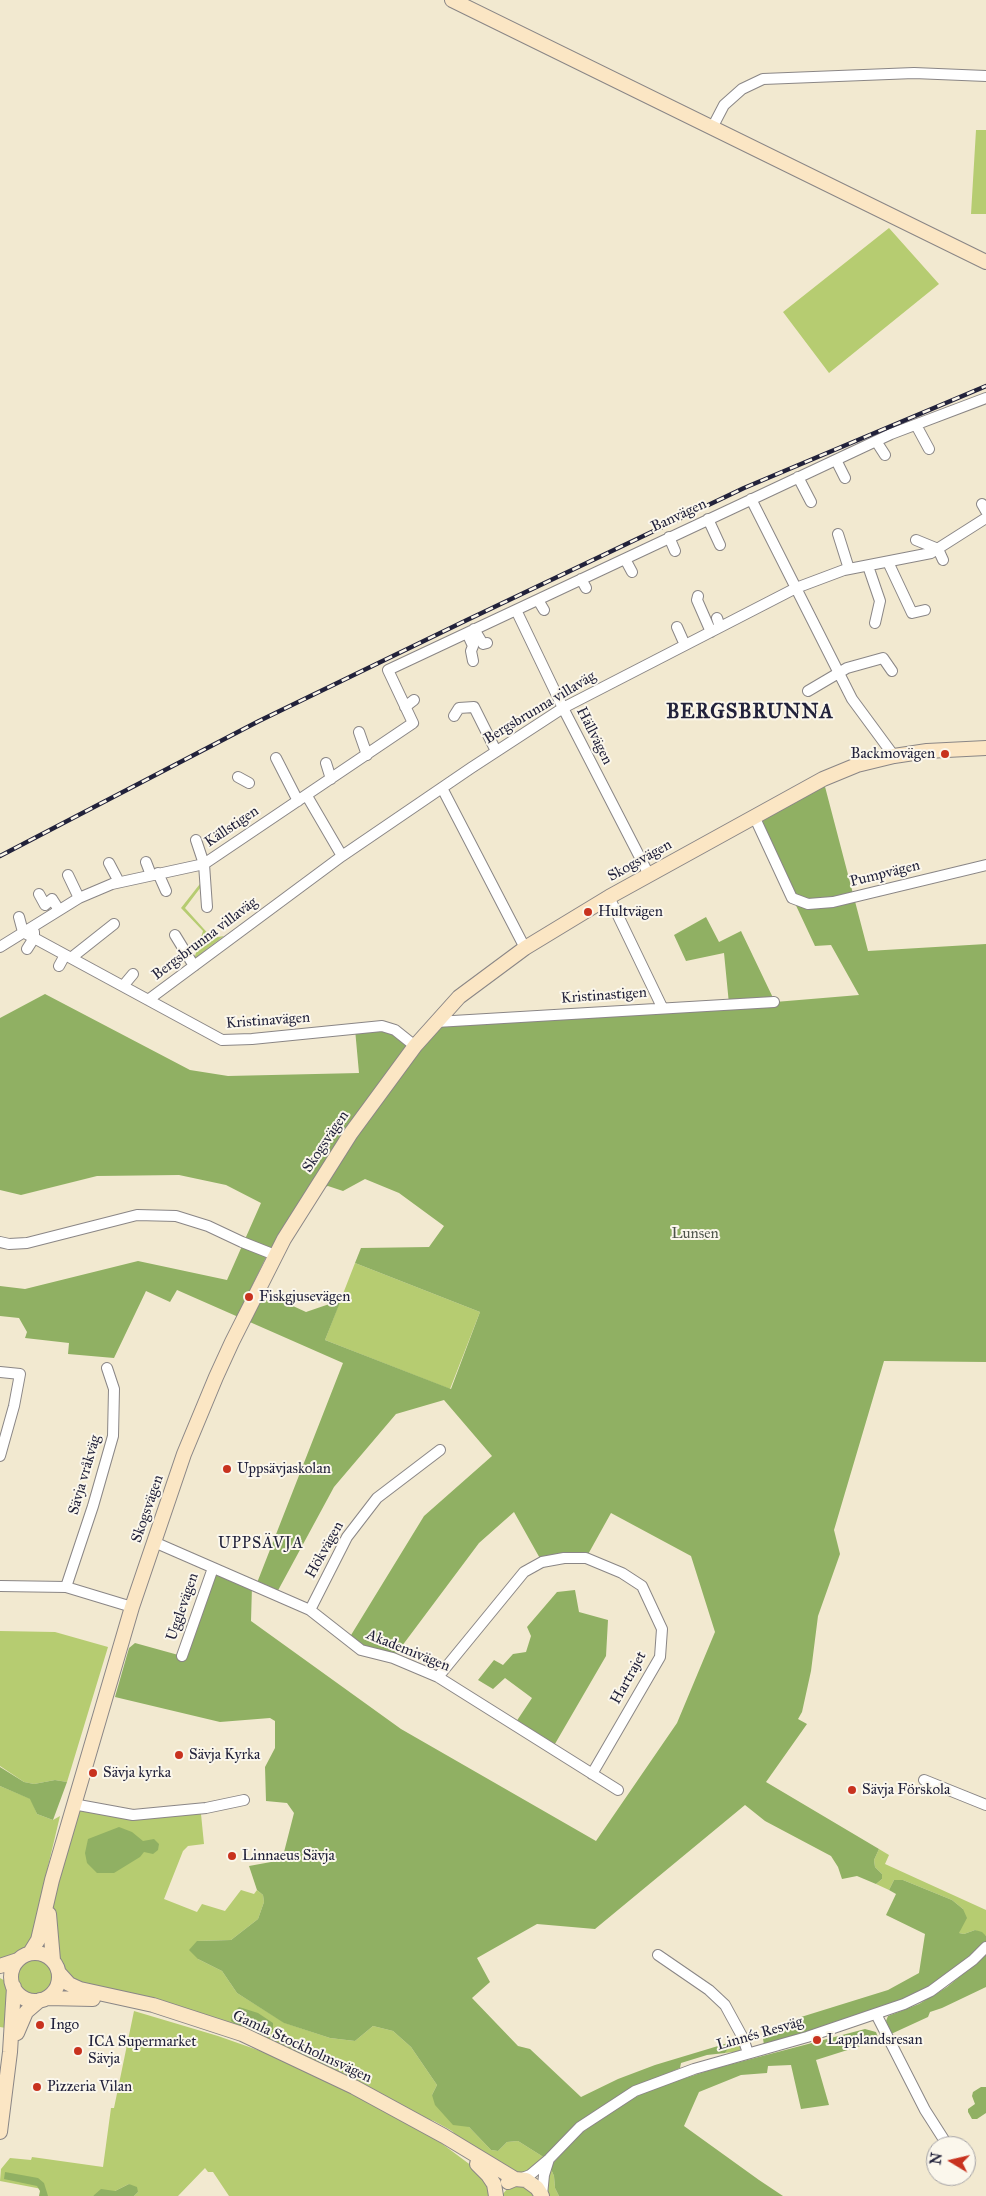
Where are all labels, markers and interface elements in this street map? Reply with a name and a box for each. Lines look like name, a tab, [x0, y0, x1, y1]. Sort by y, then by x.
street label: Banvägen	[648, 495, 710, 537]
street label: Bergsbrunna villaväg	[481, 668, 599, 748]
district label: BERGSBRUNNA	[665, 701, 835, 725]
street label: Hällvägen	[572, 704, 616, 768]
place label: Backmovägen	[851, 745, 935, 763]
marker: Backmovägen	[939, 748, 951, 760]
street label: Källstigen	[202, 802, 262, 852]
street label: Skogsvägen	[605, 836, 675, 886]
street label: Pumpvägen	[848, 857, 922, 891]
street label: Bergsbrunna villaväg	[149, 894, 261, 984]
place label: Hultvägen	[598, 903, 663, 921]
marker: Hultvägen	[582, 906, 594, 918]
street label: Kristinastigen	[560, 984, 648, 1008]
street label: Kristinavägen	[225, 1009, 311, 1033]
street label: Skogsvägen	[299, 1108, 353, 1176]
park label: Lunsen	[671, 1225, 719, 1243]
place label: Fiskgjusevägen	[259, 1288, 350, 1306]
marker: Fiskgjusevägen	[243, 1291, 255, 1303]
street label: Sävja vråkväg	[65, 1433, 105, 1517]
place label: Uppsävjaskolan	[237, 1460, 331, 1478]
marker: Uppsävjaskolan	[221, 1463, 233, 1475]
street label: Skogsvägen	[128, 1473, 168, 1545]
street label: Hökvägen	[302, 1518, 348, 1582]
district label: UPPSÄVJA	[217, 1534, 305, 1554]
street label: Ugglevägen	[163, 1571, 203, 1643]
street label: Akademivägen	[364, 1626, 452, 1676]
street label: Hartrajet	[607, 1649, 651, 1707]
place label: Sävja Kyrka	[189, 1746, 260, 1764]
marker: Sävja Kyrka	[173, 1749, 185, 1761]
place label: Sävja kyrka	[103, 1764, 171, 1782]
marker: Sävja kyrka	[87, 1767, 99, 1779]
place label: Sävja Förskola	[862, 1781, 950, 1799]
marker: Sävja Förskola	[846, 1784, 858, 1796]
place label: Linnaeus Sävja	[242, 1847, 335, 1865]
marker: Linnaeus Sävja	[226, 1850, 238, 1862]
street label: Gamla Stockholmsvägen	[230, 2007, 374, 2087]
street label: Linnés Resväg	[715, 2013, 805, 2055]
place label: Ingo	[50, 2016, 79, 2034]
marker: Ingo	[34, 2019, 46, 2031]
place label: Lapplandsresan	[827, 2031, 923, 2049]
place label: ICA Supermarket Sävja	[88, 2033, 197, 2068]
marker: Lapplandsresan	[811, 2034, 823, 2046]
marker: ICA Supermarket Sävja	[72, 2045, 84, 2057]
place label: Pizzeria Vilan	[47, 2078, 132, 2096]
marker: Pizzeria Vilan	[31, 2081, 43, 2093]
north arrow	[926, 2136, 976, 2186]
text: N	[927, 2152, 946, 2166]

